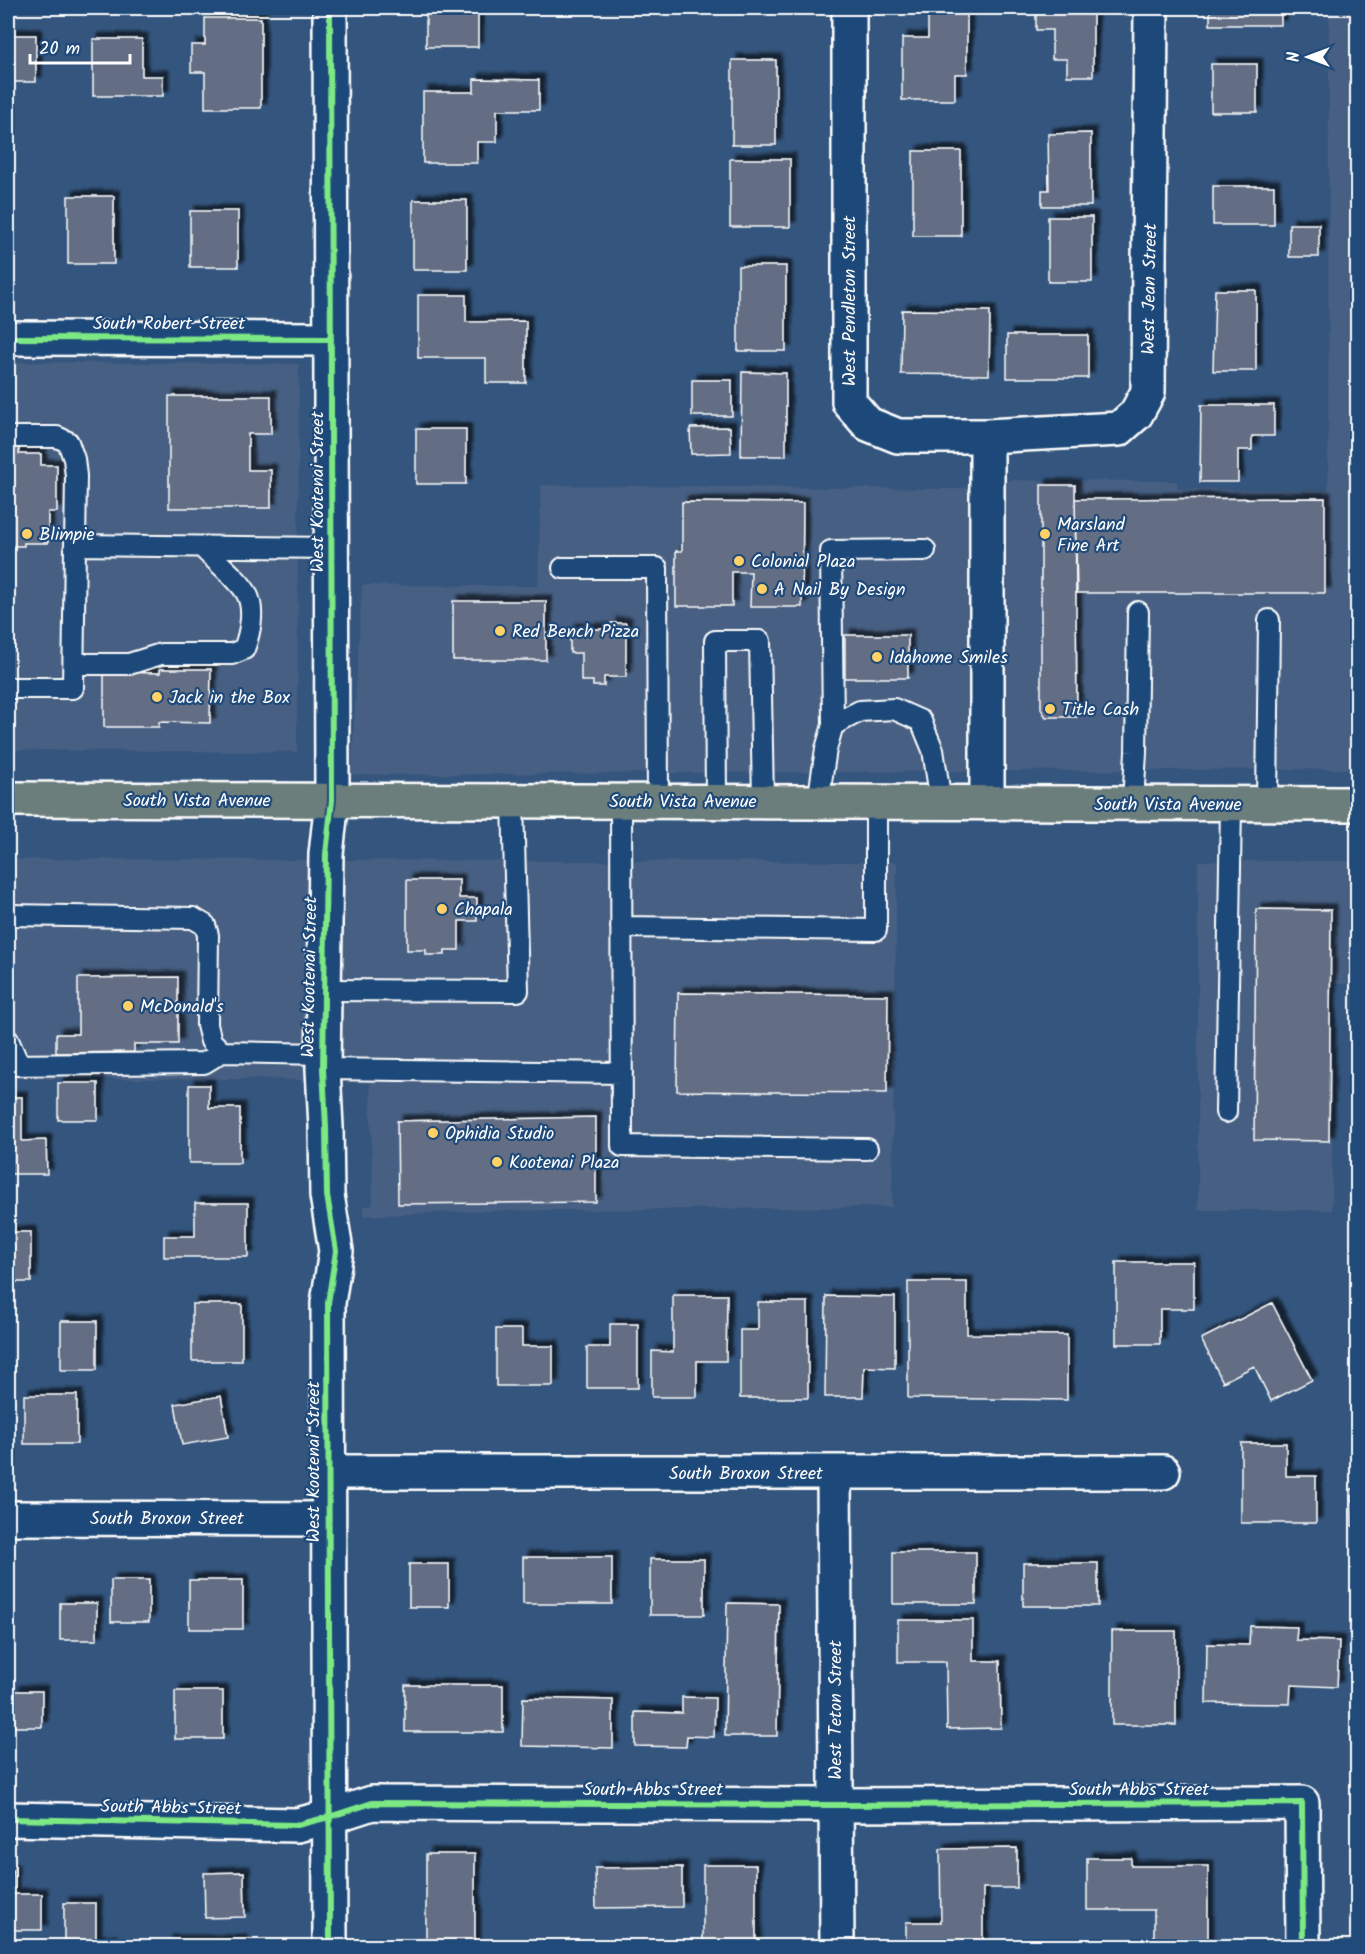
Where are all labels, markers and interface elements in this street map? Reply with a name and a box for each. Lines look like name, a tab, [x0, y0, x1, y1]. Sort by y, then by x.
scale bar	[30, 27, 130, 65]
north arrow	[1278, 27, 1338, 87]
text: 20 m	[39, 35, 80, 64]
text: N	[1282, 52, 1307, 62]
street label: West Pendleton Street	[836, 215, 865, 386]
street label: West Jean Street	[1135, 222, 1166, 355]
street label: South Robert Street	[93, 310, 246, 339]
street label: West Kootenai Street	[304, 410, 333, 573]
place label: Marsland Fine Art	[1057, 511, 1126, 561]
place label: Blimpie	[39, 521, 94, 550]
marker: Blimpie	[20, 527, 34, 541]
marker: Marsland Fine Art	[1038, 527, 1052, 541]
place label: Colonial Plaza	[751, 548, 855, 577]
marker: Colonial Plaza	[732, 554, 746, 568]
place label: A Nail By Design	[774, 576, 906, 605]
marker: A Nail By Design	[755, 582, 769, 596]
place label: Red Bench Pizza	[512, 618, 639, 647]
marker: Red Bench Pizza	[493, 624, 507, 638]
place label: Idahome Smiles	[889, 644, 1008, 673]
marker: Idahome Smiles	[870, 650, 884, 664]
place label: Jack in the Box	[169, 684, 290, 713]
marker: Jack in the Box	[150, 690, 164, 704]
place label: Title Cash	[1062, 696, 1139, 725]
marker: Title Cash	[1043, 702, 1057, 716]
street label: South Vista Avenue	[123, 787, 271, 816]
street label: South Vista Avenue	[609, 788, 757, 817]
street label: South Vista Avenue	[1094, 791, 1242, 820]
street label: West Kootenai Street	[295, 895, 326, 1058]
place label: Chapala	[454, 896, 513, 925]
marker: Chapala	[435, 902, 449, 916]
place label: McDonald's	[140, 993, 224, 1022]
marker: McDonald's	[121, 999, 135, 1013]
place label: Ophidia Studio	[445, 1120, 554, 1149]
marker: Ophidia Studio	[426, 1126, 440, 1140]
place label: Kootenai Plaza	[509, 1149, 620, 1178]
marker: Kootenai Plaza	[490, 1155, 504, 1169]
street label: West Kootenai Street	[300, 1380, 329, 1543]
street label: South Broxon Street	[669, 1460, 824, 1489]
street label: South Broxon Street	[90, 1505, 245, 1534]
street label: West Teton Street	[822, 1639, 851, 1780]
street label: South Abbs Street	[583, 1776, 724, 1805]
street label: South Abbs Street	[1069, 1776, 1210, 1805]
street label: South Abbs Street	[100, 1793, 243, 1824]

